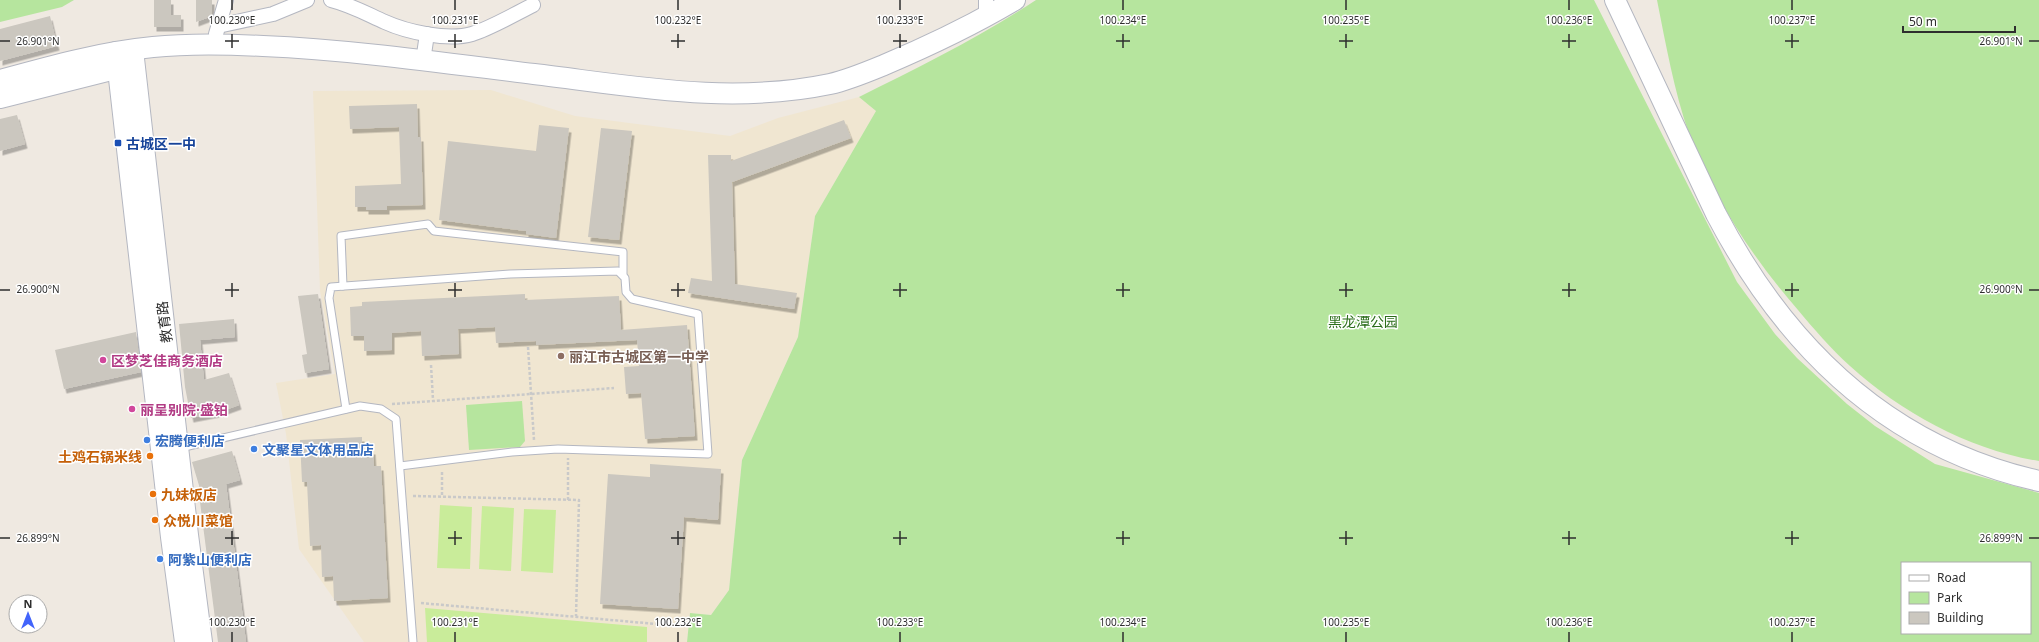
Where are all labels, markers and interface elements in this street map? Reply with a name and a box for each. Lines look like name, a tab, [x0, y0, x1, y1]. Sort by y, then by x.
scale bar	[1903, 8, 2015, 34]
text: 100.230°E	[209, 13, 255, 27]
text: 100.231°E	[432, 13, 478, 27]
text: 100.232°E	[655, 13, 701, 27]
text: 100.233°E	[877, 13, 923, 27]
text: 100.234°E	[1100, 13, 1146, 27]
text: 100.235°E	[1323, 13, 1369, 27]
text: 100.236°E	[1546, 13, 1592, 27]
text: 100.237°E	[1769, 13, 1815, 27]
text: 50 m	[1909, 13, 1937, 30]
text: 26.901°N	[16, 34, 60, 48]
text: 26.901°N	[1979, 34, 2023, 48]
place label: 古城区一中	[126, 134, 196, 153]
marker: 古城区一中	[113, 138, 123, 148]
text: 26.900°N	[16, 282, 60, 296]
text: 26.900°N	[1979, 282, 2023, 296]
street label: 教育路	[152, 300, 176, 344]
park label: 黑龙潭公园	[1328, 312, 1398, 331]
place label: 丽江市古城区第一中学	[569, 347, 709, 366]
place label: 区梦芝佳商务酒店	[111, 351, 223, 370]
marker: 丽江市古城区第一中学	[556, 351, 566, 361]
marker: 区梦芝佳商务酒店	[98, 355, 108, 365]
place label: 丽呈别院·盛铂	[140, 400, 228, 419]
marker: 丽呈别院·盛铂	[127, 404, 137, 414]
place label: 宏腾便利店	[155, 431, 225, 450]
marker: 宏腾便利店	[142, 435, 152, 445]
place label: 文聚星文体用品店	[262, 440, 374, 459]
marker: 文聚星文体用品店	[249, 444, 259, 454]
place label: 土鸡石锅米线	[58, 447, 142, 466]
marker: 土鸡石锅米线	[145, 451, 155, 461]
place label: 九妹饭店	[161, 485, 217, 504]
marker: 九妹饭店	[148, 489, 158, 499]
place label: 众悦川菜馆	[163, 511, 233, 530]
marker: 众悦川菜馆	[150, 515, 160, 525]
text: 26.899°N	[16, 531, 60, 545]
text: 26.899°N	[1979, 531, 2023, 545]
place label: 阿紫山便利店	[168, 550, 252, 569]
marker: 阿紫山便利店	[155, 554, 165, 564]
legend	[1901, 562, 2031, 634]
text: Road	[1937, 569, 1966, 586]
text: Park	[1937, 589, 1963, 606]
north arrow	[8, 594, 48, 634]
text: N	[24, 596, 32, 611]
text: Building	[1937, 609, 1984, 626]
text: 100.230°E	[209, 615, 255, 629]
text: 100.231°E	[432, 615, 478, 629]
text: 100.232°E	[655, 615, 701, 629]
text: 100.233°E	[877, 615, 923, 629]
text: 100.234°E	[1100, 615, 1146, 629]
text: 100.235°E	[1323, 615, 1369, 629]
text: 100.236°E	[1546, 615, 1592, 629]
text: 100.237°E	[1769, 615, 1815, 629]

